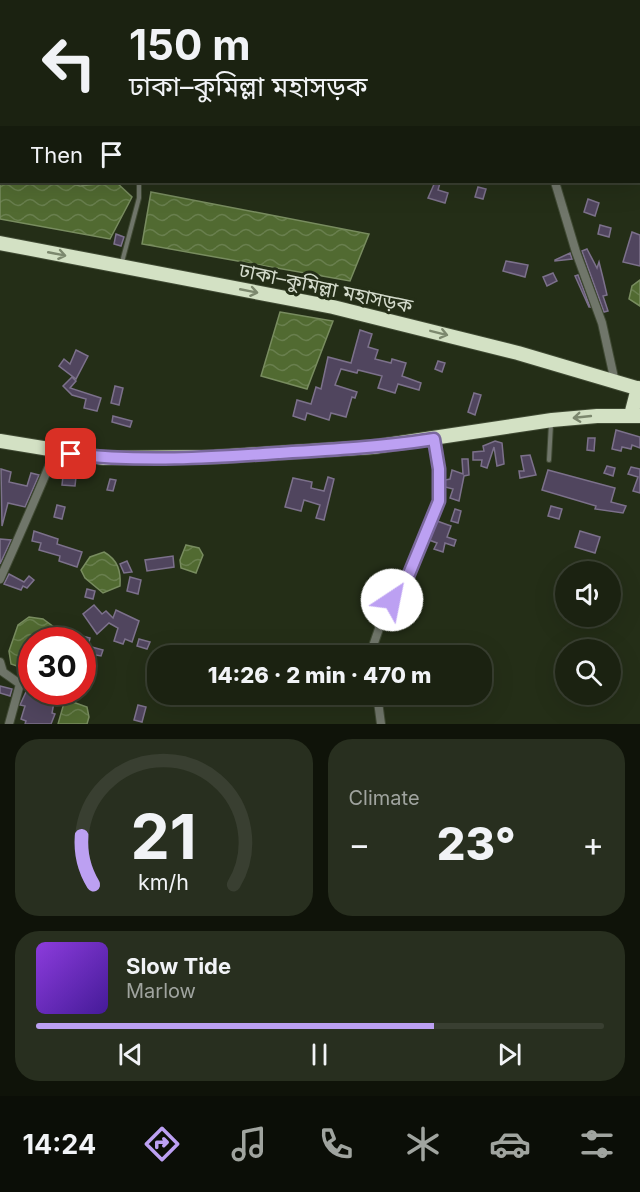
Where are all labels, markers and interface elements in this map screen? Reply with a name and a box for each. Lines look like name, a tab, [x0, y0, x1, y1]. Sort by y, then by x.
text: 150 m	[129, 19, 251, 70]
icon: left	[30, 24, 108, 102]
text: ঢাকা–কুমিল্লা মহাসড়ক	[129, 70, 368, 103]
icon: arrive	[95, 138, 128, 171]
text: Then	[30, 142, 83, 168]
one-way arrow	[47, 249, 67, 260]
street label: ঢাকা–কুমিল্লা মহাসড়ক	[236, 258, 416, 318]
one-way arrow	[239, 286, 258, 297]
one-way arrow	[429, 328, 448, 340]
one-way arrow	[572, 412, 592, 423]
pin	[45, 428, 96, 479]
icon: arrive	[54, 437, 87, 470]
map controls	[555, 561, 621, 705]
button: sound	[555, 561, 621, 627]
position arrow	[360, 568, 424, 632]
speed limit sign: 30	[18, 627, 96, 705]
button: search	[555, 639, 621, 705]
text: 14:26 · 2 min · 470 m	[208, 662, 431, 688]
text: Climate	[349, 786, 420, 810]
text: 21	[131, 799, 197, 874]
text: 23°	[437, 816, 516, 871]
text: −	[349, 824, 370, 864]
text: +	[582, 824, 604, 864]
text: km/h	[138, 869, 189, 895]
text: Slow Tide	[126, 953, 231, 979]
text: Marlow	[126, 979, 196, 1003]
icon: previous	[114, 1038, 147, 1071]
icon: pause	[303, 1038, 336, 1071]
icon: next	[493, 1038, 526, 1071]
icon: directions	[141, 1123, 183, 1165]
icon: music	[228, 1123, 270, 1165]
icon: phone	[315, 1123, 357, 1165]
icon: climate	[402, 1123, 444, 1165]
icon: car	[489, 1123, 531, 1165]
icon: filters	[576, 1123, 618, 1165]
text: 14:24	[22, 1128, 96, 1161]

